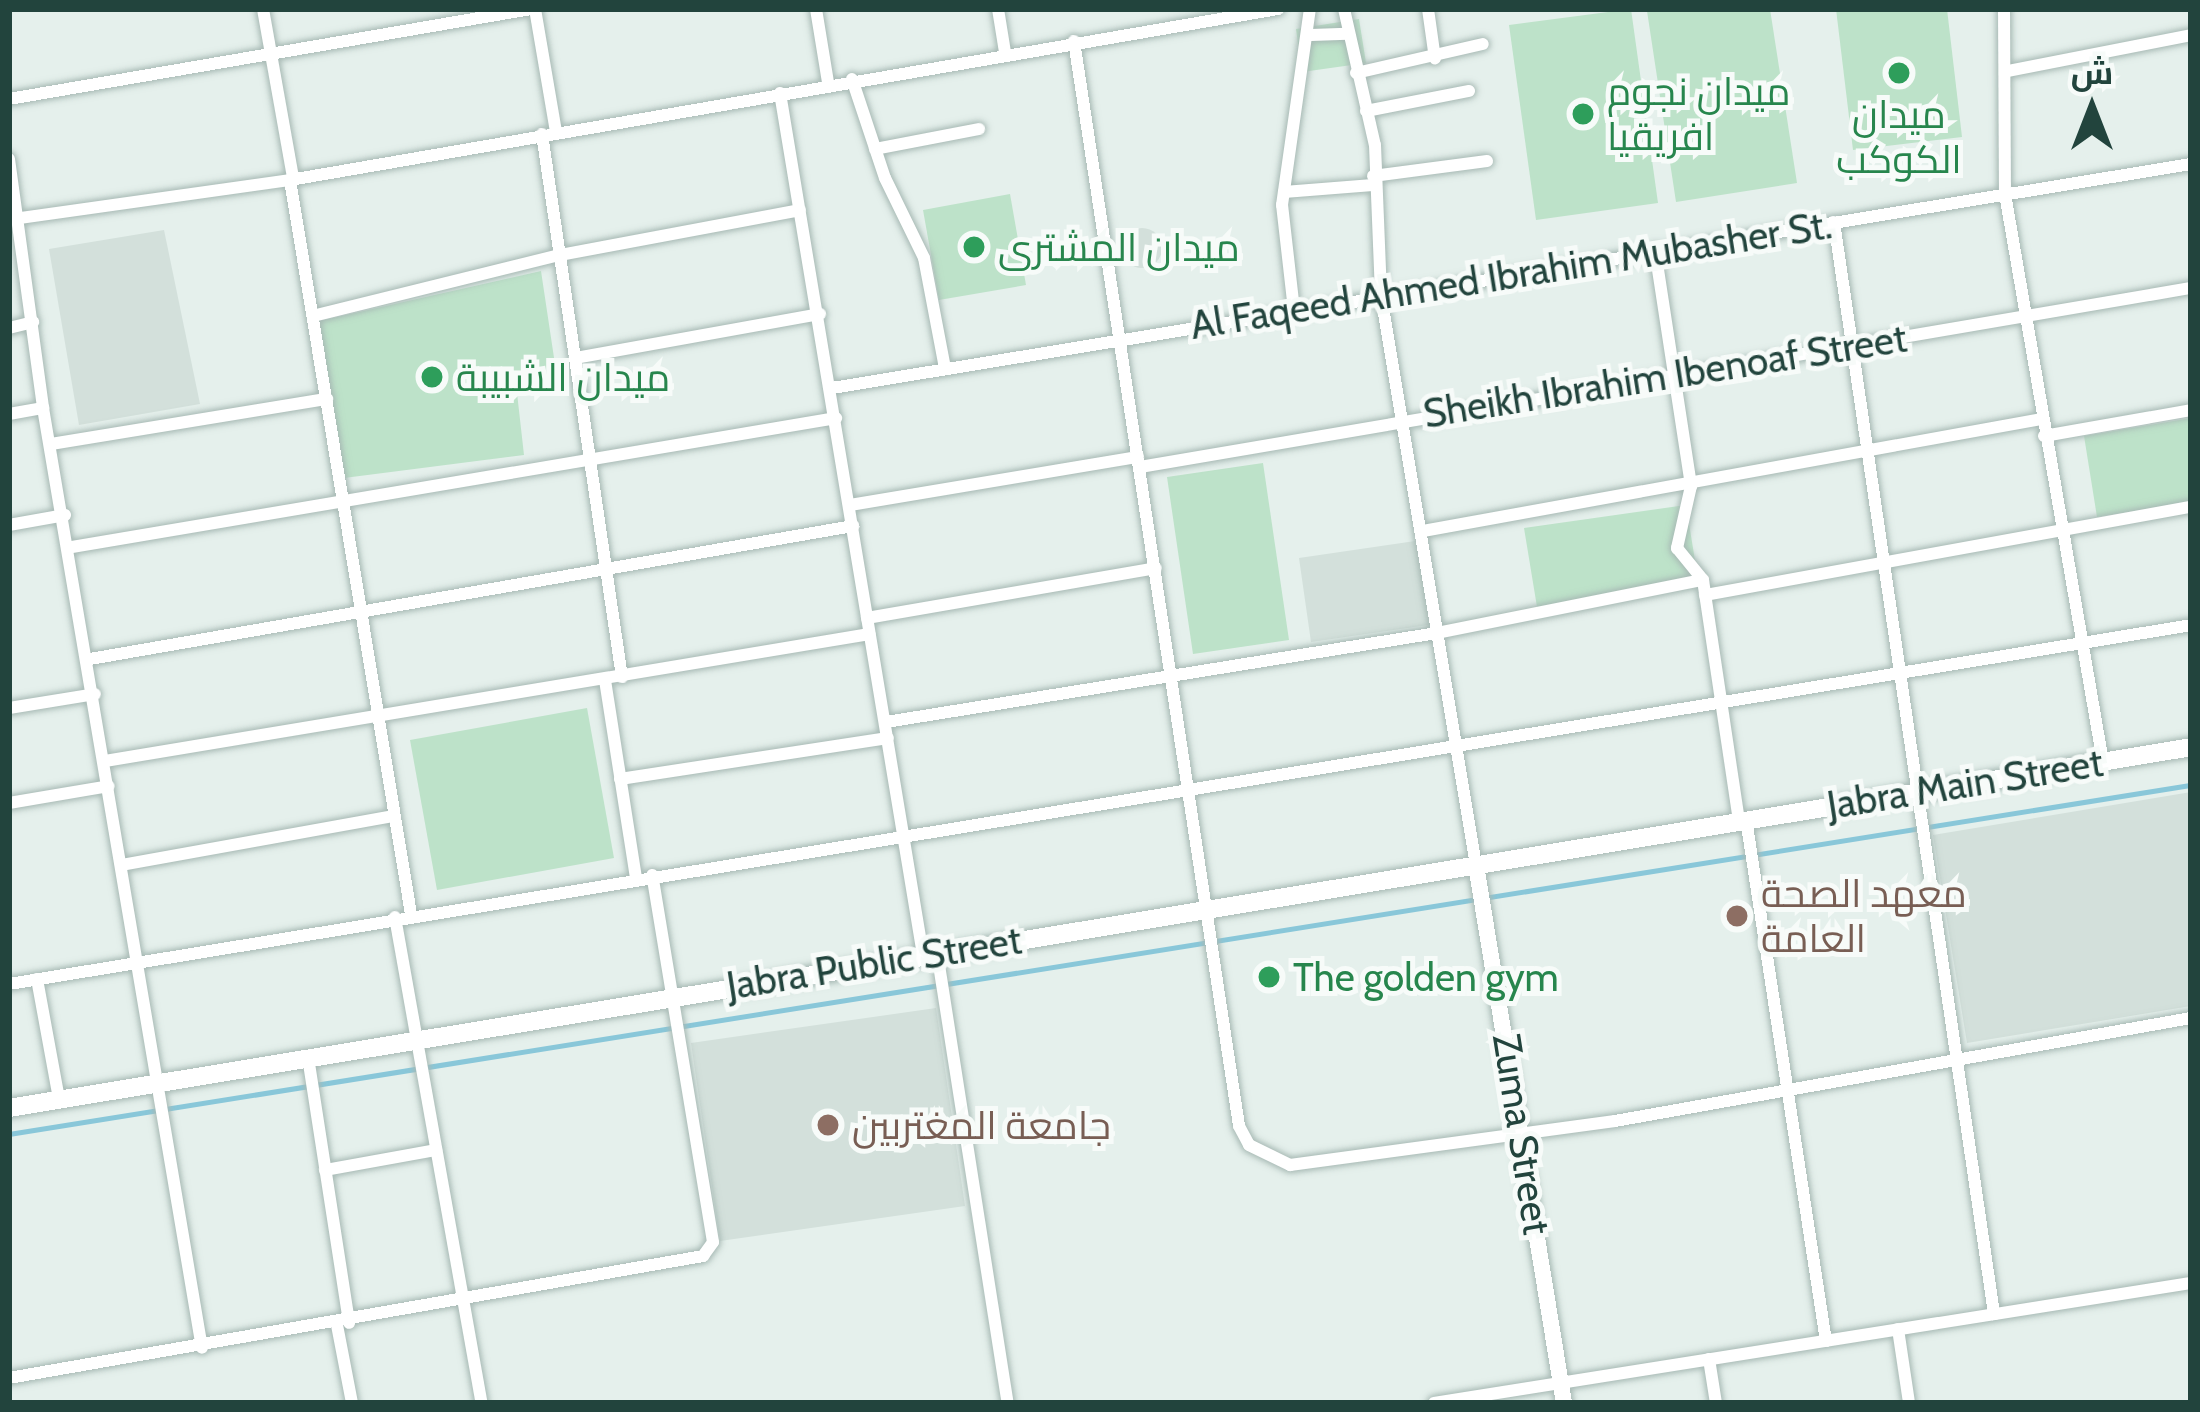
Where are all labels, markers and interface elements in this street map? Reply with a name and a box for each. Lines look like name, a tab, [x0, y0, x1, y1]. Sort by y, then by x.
north arrow	[2032, 48, 2152, 168]
text: ش	[2071, 52, 2113, 92]
marker: ميدان الكوكب	[1886, 60, 1912, 86]
place label: ميدان نجوم افريقيا	[1607, 69, 1790, 160]
place label: ميدان الكوكب	[1836, 92, 1962, 183]
marker: ميدان نجوم افريقيا	[1570, 101, 1596, 127]
street label: Al Faqeed Ahmed Ibrahim Mubasher St.	[1187, 201, 1835, 349]
place label: ميدان المشترى	[998, 224, 1240, 270]
marker: ميدان المشترى	[961, 234, 987, 260]
street label: Sheikh Ibrahim Ibenoaf Street	[1420, 315, 1910, 437]
place label: ميدان الشبيبة	[456, 354, 670, 400]
marker: ميدان الشبيبة	[419, 364, 445, 390]
street label: Jabra Main Street	[1824, 739, 2106, 829]
place label: معهد الصحة العامة	[1761, 871, 1967, 962]
marker: معهد الصحة العامة	[1724, 903, 1750, 929]
street label: Jabra Public Street	[723, 917, 1025, 1009]
place label: The golden gym	[1293, 954, 1559, 1000]
marker: The golden gym	[1256, 964, 1282, 990]
street label: Zuma Street	[1483, 1030, 1561, 1238]
place label: جامعة المغتربين	[852, 1102, 1111, 1148]
marker: جامعة المغتربين	[815, 1112, 841, 1138]

